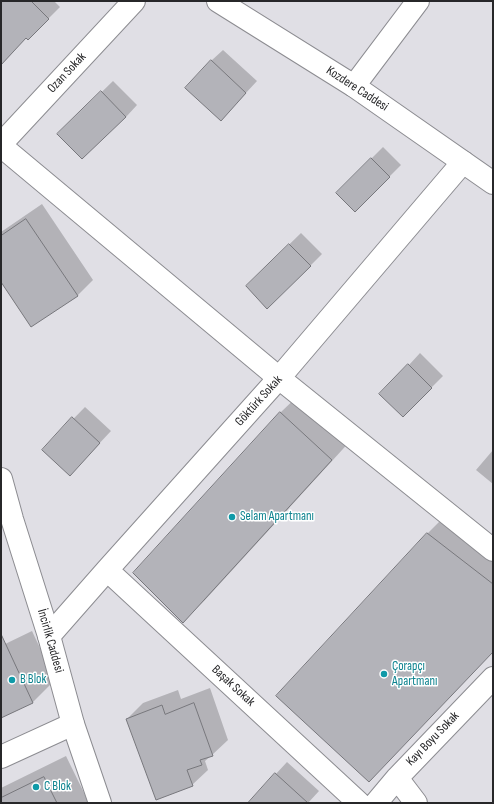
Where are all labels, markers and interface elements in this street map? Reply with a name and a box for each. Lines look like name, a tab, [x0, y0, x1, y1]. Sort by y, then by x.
street label: Ozan Sokak	[44, 50, 90, 96]
street label: Kozdere Caddesi	[323, 63, 391, 115]
street label: Göktürk Sokak	[232, 372, 286, 430]
place label: Selam Apartmanı	[240, 509, 314, 525]
marker: Selam Apartmanı	[227, 512, 237, 522]
street label: İncirlik Caddesi	[33, 607, 67, 675]
place label: Çorapçı Apartmanı	[392, 659, 437, 690]
street label: Başak Sokak	[208, 662, 258, 710]
marker: Çorapçı Apartmanı	[379, 669, 389, 679]
place label: B Blok	[20, 672, 46, 688]
marker: B Blok	[7, 675, 17, 685]
street label: Kayı Boyu Sokak	[403, 709, 463, 769]
place label: C Blok	[44, 779, 71, 795]
marker: C Blok	[31, 782, 41, 792]

